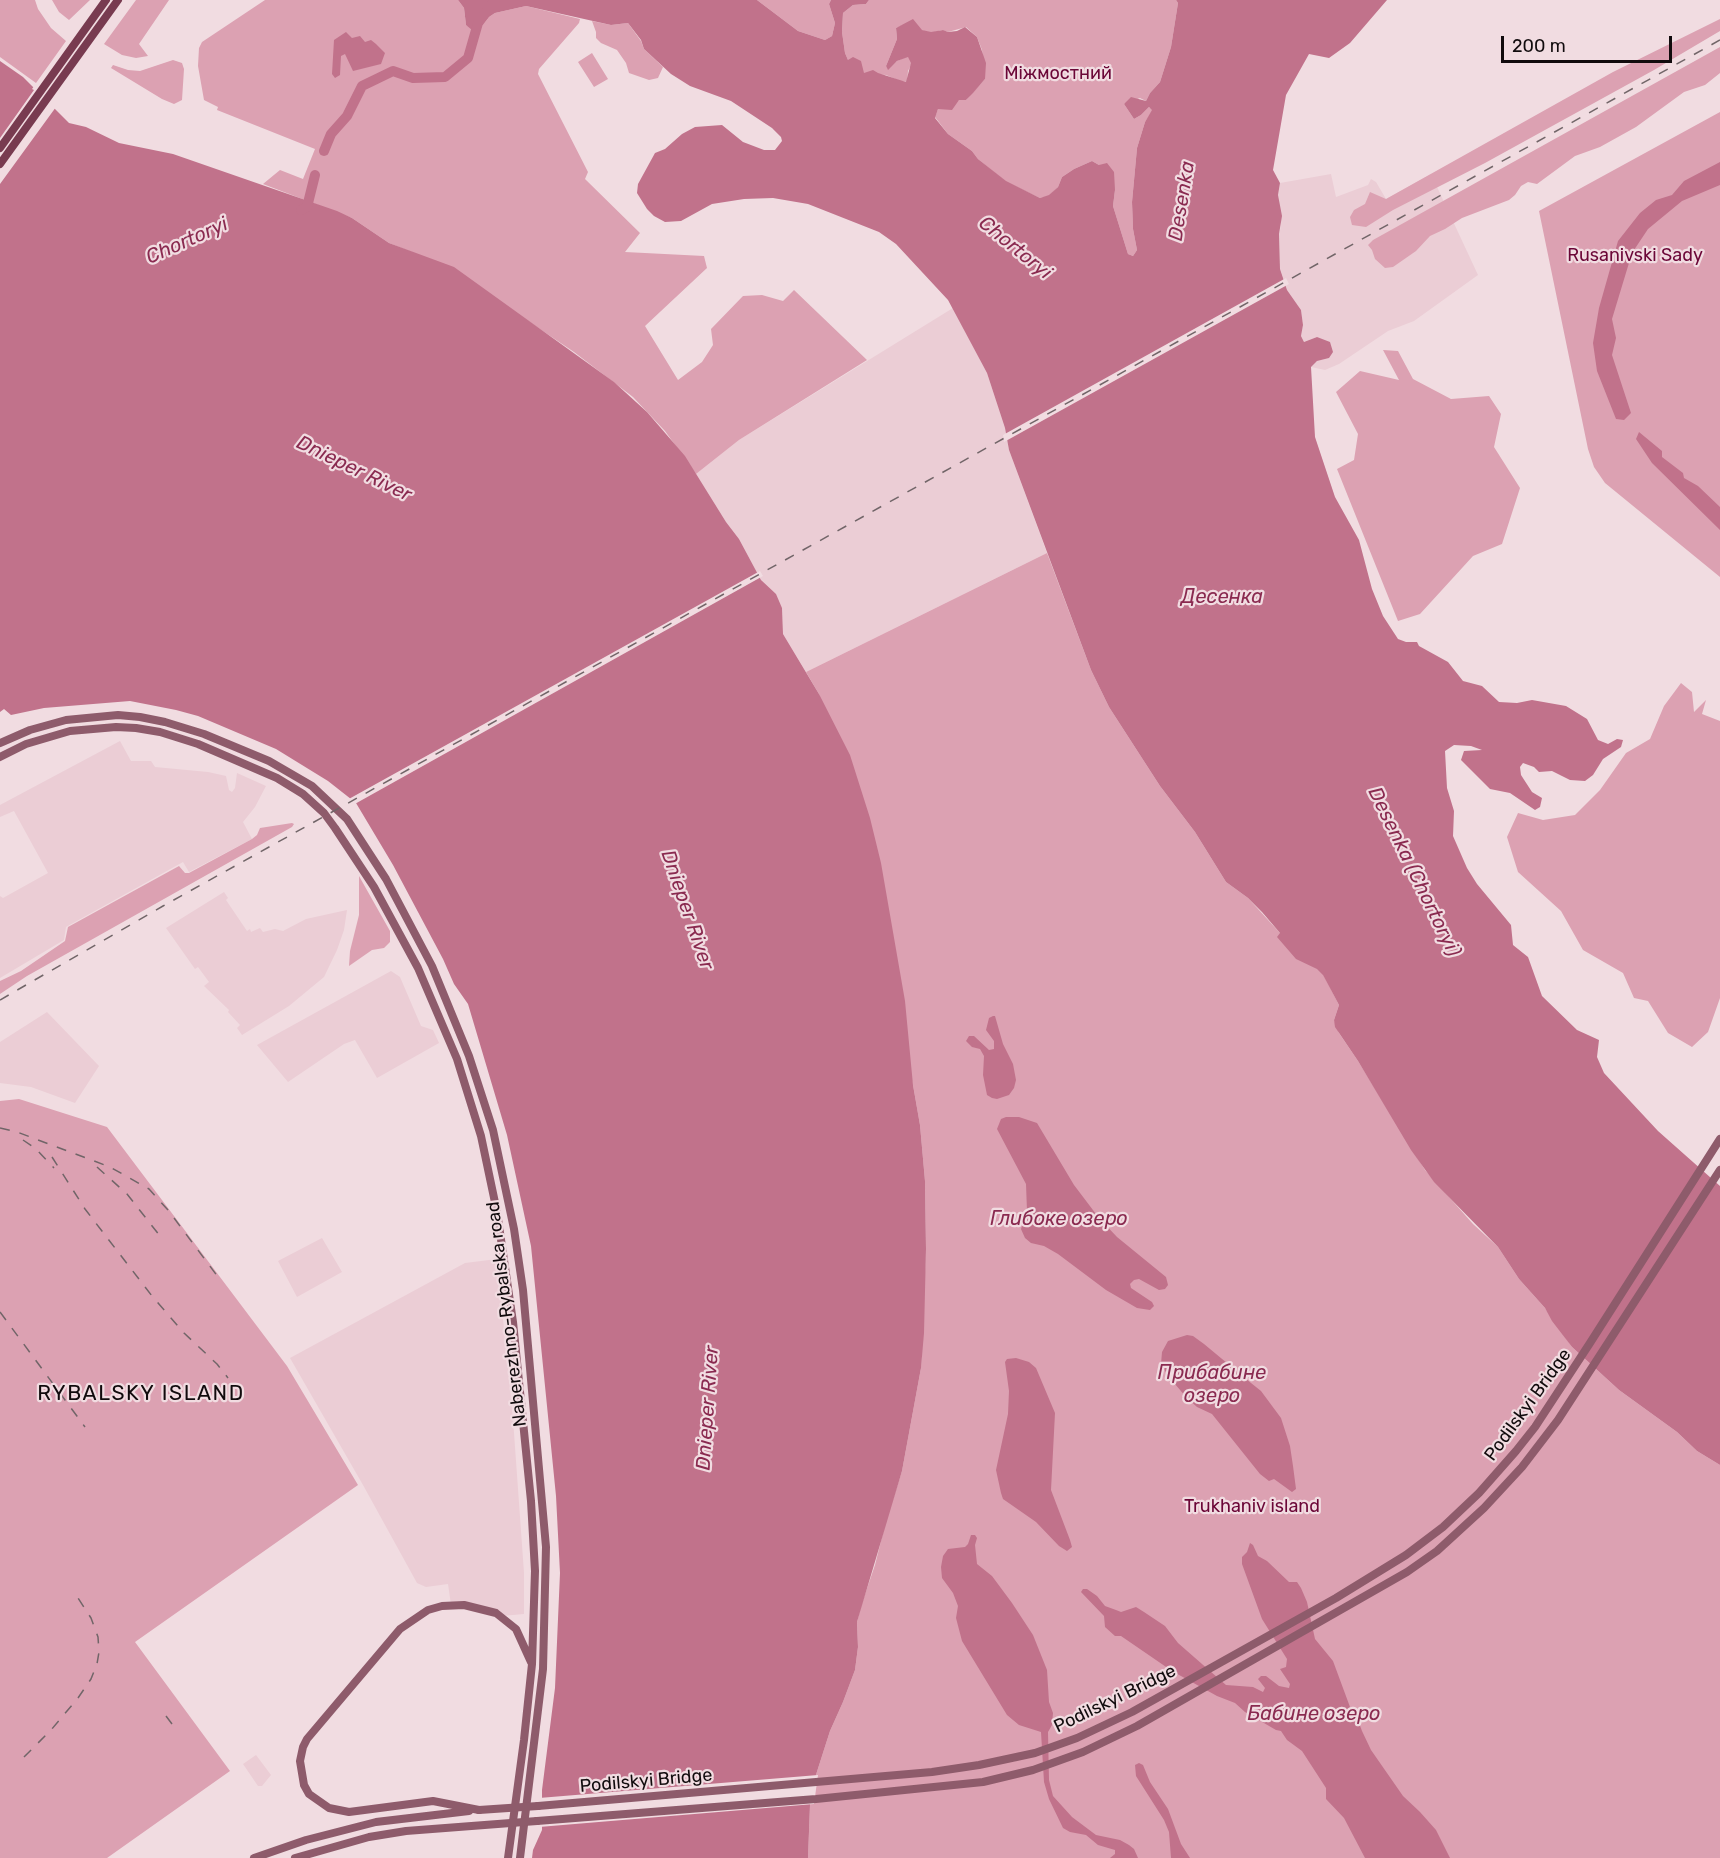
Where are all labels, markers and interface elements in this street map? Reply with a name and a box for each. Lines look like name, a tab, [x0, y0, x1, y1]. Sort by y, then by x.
scale bar	[1504, 24, 1675, 62]
text: 200 m	[1512, 35, 1566, 57]
park label: Міжмостний	[1004, 63, 1112, 85]
water label: Desenka	[1164, 159, 1200, 243]
water label: Chortoryi	[974, 211, 1056, 285]
water label: Chortoryi	[142, 212, 232, 270]
park label: Rusanivski Sady	[1567, 245, 1703, 267]
water label: Dnieper River	[293, 431, 415, 507]
water label: Десенка	[1181, 585, 1263, 609]
water label: Desenka (Chortoryi)	[1363, 783, 1465, 961]
water label: Dnieper River	[655, 847, 719, 973]
street label: Naberezhno-Rybalska road	[482, 1200, 532, 1428]
water label: Глибоке озеро	[990, 1207, 1128, 1231]
water label: Dnieper River	[692, 1345, 724, 1471]
street label: Podilskyi Bridge	[1480, 1345, 1576, 1465]
water label: Прибабине озеро	[1158, 1361, 1266, 1408]
district label: RYBALSKY ISLAND	[37, 1381, 245, 1407]
park label: Trukhaniv island	[1184, 1496, 1320, 1518]
street label: Podilskyi Bridge	[1050, 1660, 1180, 1738]
water label: Бабине озеро	[1248, 1702, 1380, 1726]
street label: Podilskyi Bridge	[579, 1764, 713, 1798]

